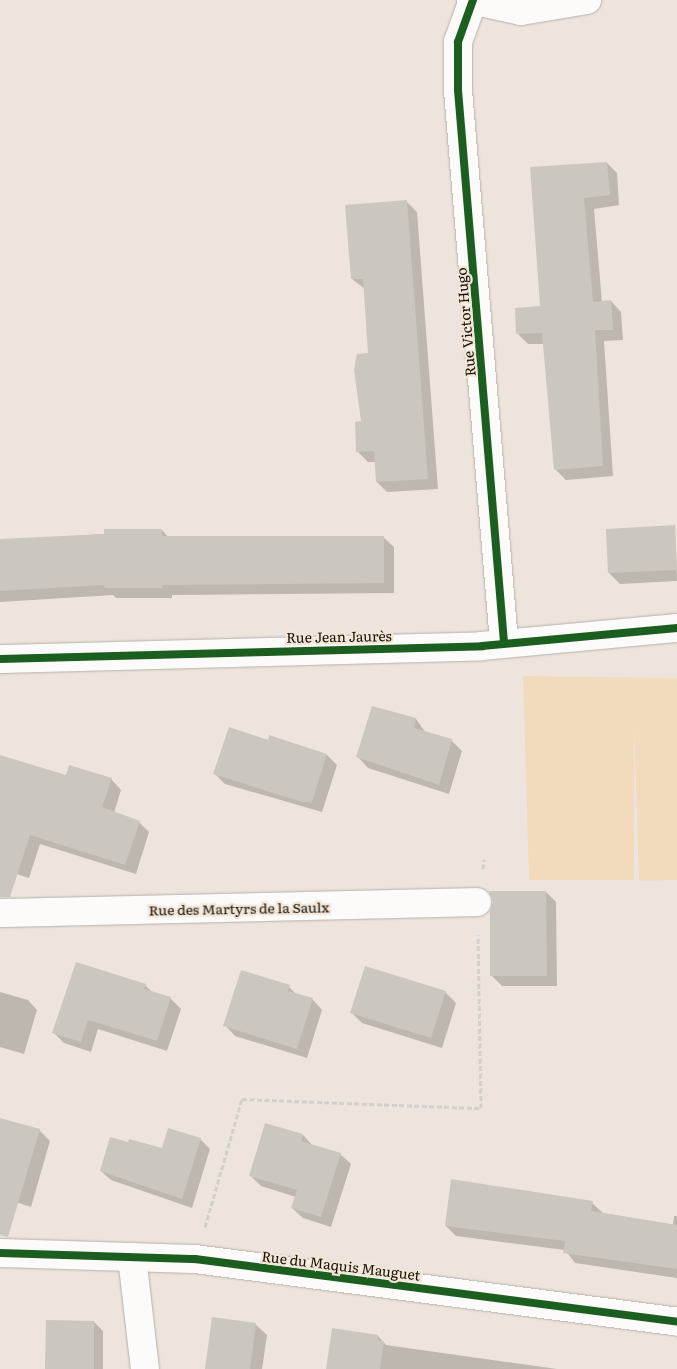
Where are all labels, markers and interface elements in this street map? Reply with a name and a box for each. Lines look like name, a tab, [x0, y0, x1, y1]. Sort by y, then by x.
street label: Rue Victor Hugo	[452, 267, 478, 377]
street label: Rue Jean Jaurès	[286, 627, 392, 645]
street label: Rue des Martyrs de la Saulx	[149, 898, 329, 918]
street label: Rue du Maquis Mauguet	[261, 1247, 421, 1283]

